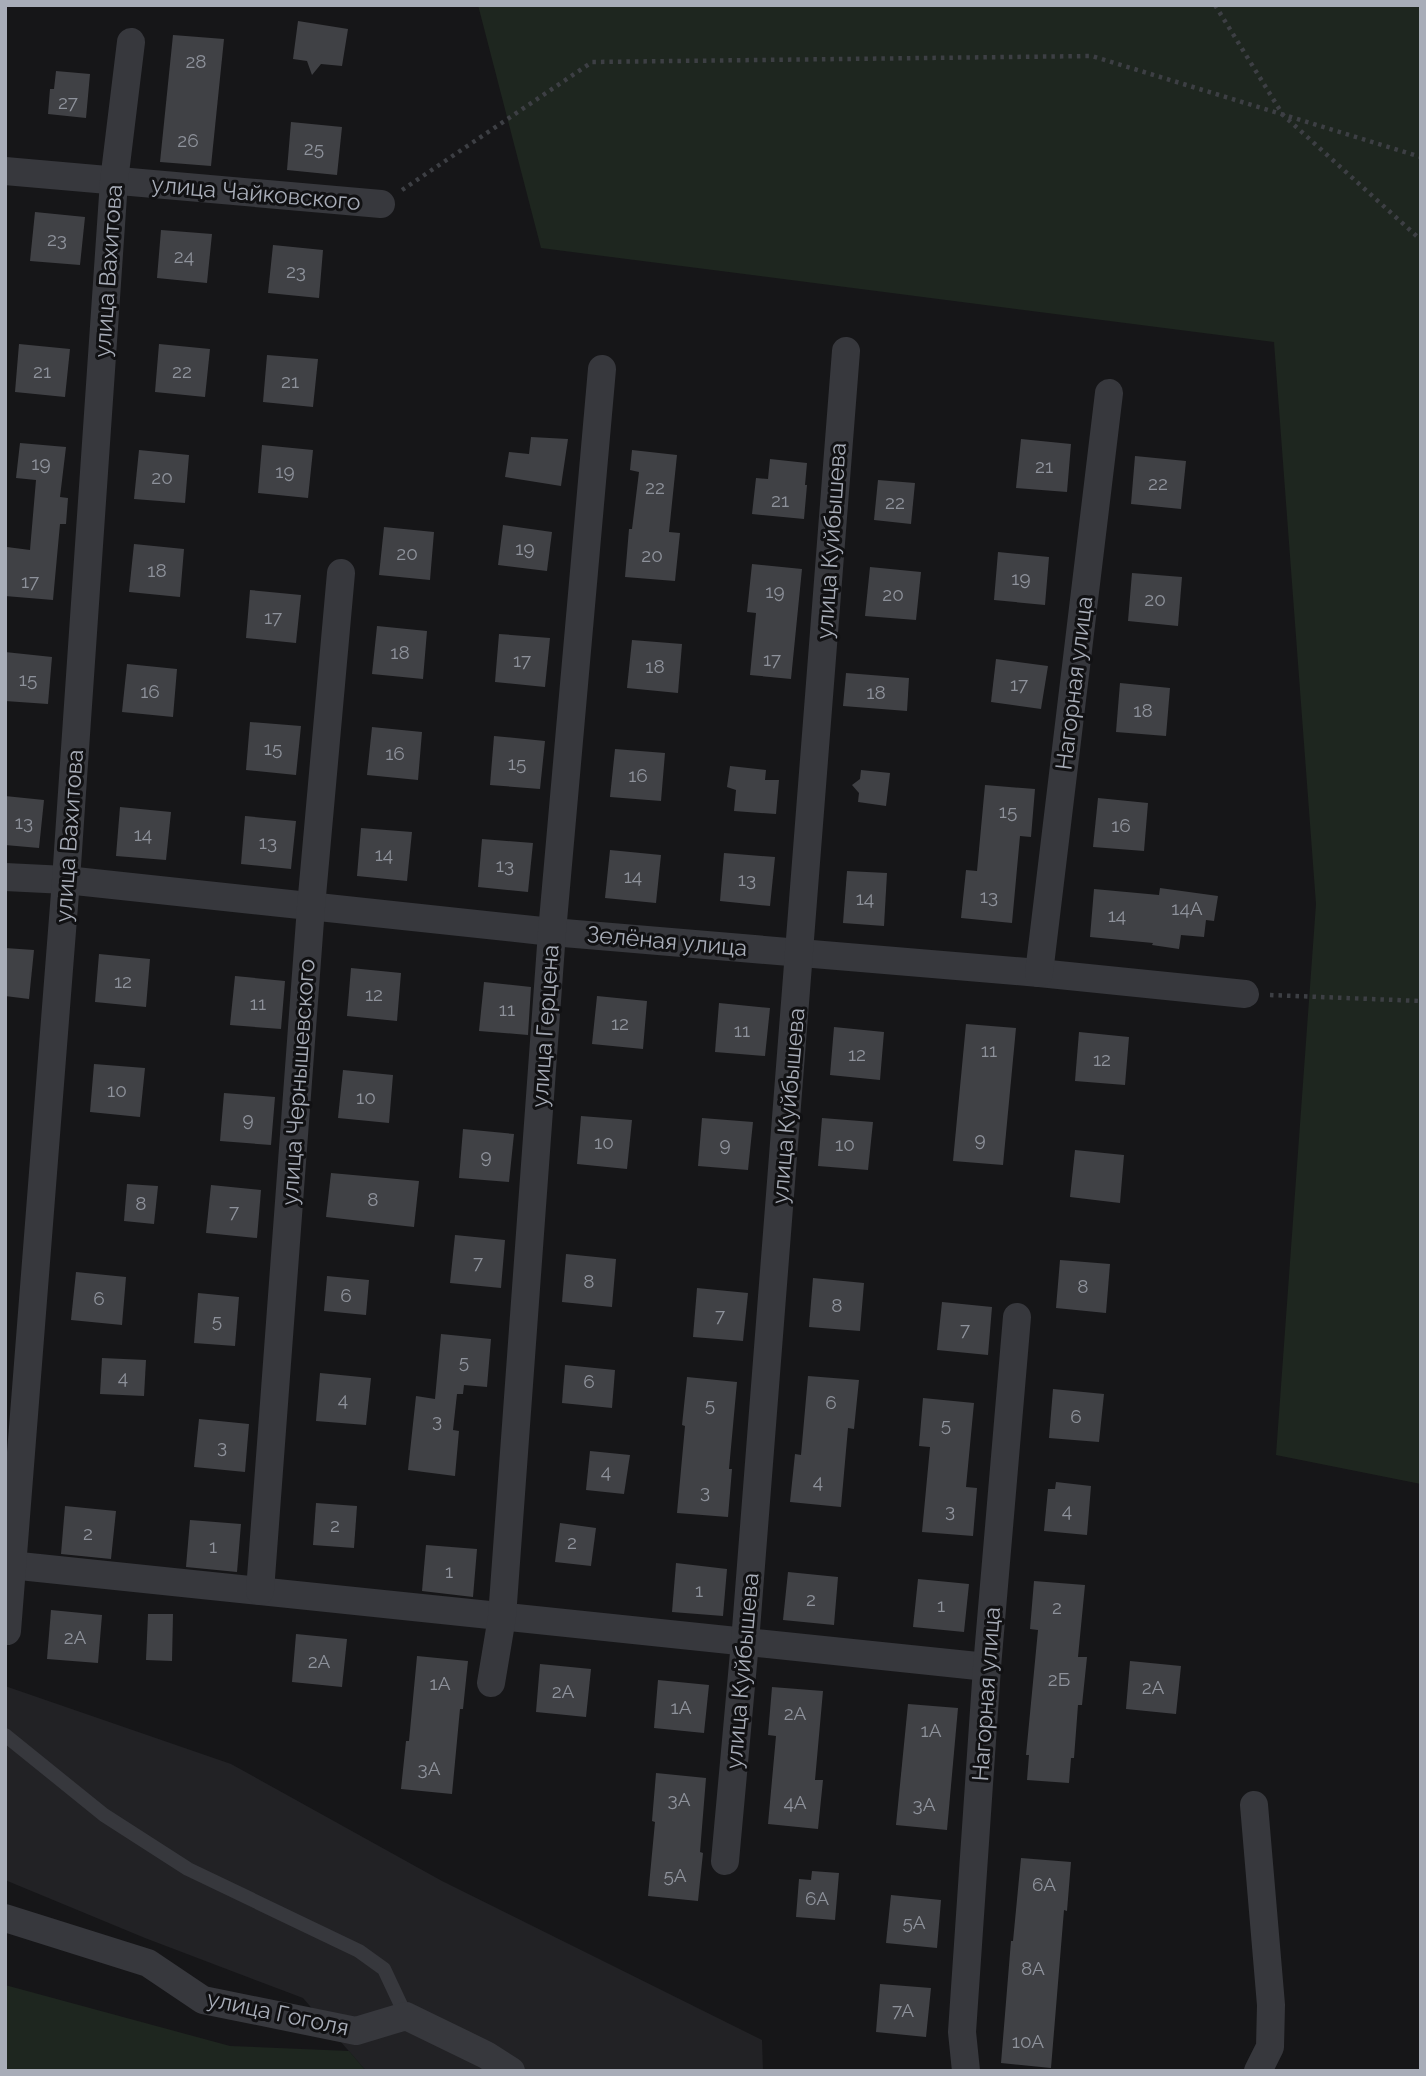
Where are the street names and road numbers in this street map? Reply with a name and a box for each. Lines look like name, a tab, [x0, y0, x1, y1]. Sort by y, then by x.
street label: улица Чайковского	[150, 170, 362, 215]
street label: улица Вахитова	[88, 183, 127, 358]
street label: улица Куйбышева	[810, 442, 851, 640]
street label: Нагорная улица	[1049, 595, 1098, 771]
street label: улица Вахитова	[49, 748, 88, 923]
street label: Зелёная улица	[586, 920, 748, 961]
street label: улица Герцена	[525, 944, 564, 1108]
street label: улица Чернышевского	[275, 958, 320, 1206]
street label: улица Куйбышева	[765, 1007, 810, 1205]
street label: улица Куйбышева	[719, 1572, 764, 1770]
street label: Нагорная улица	[966, 1606, 1005, 1782]
street label: улица Гоголя	[205, 1984, 352, 2041]

